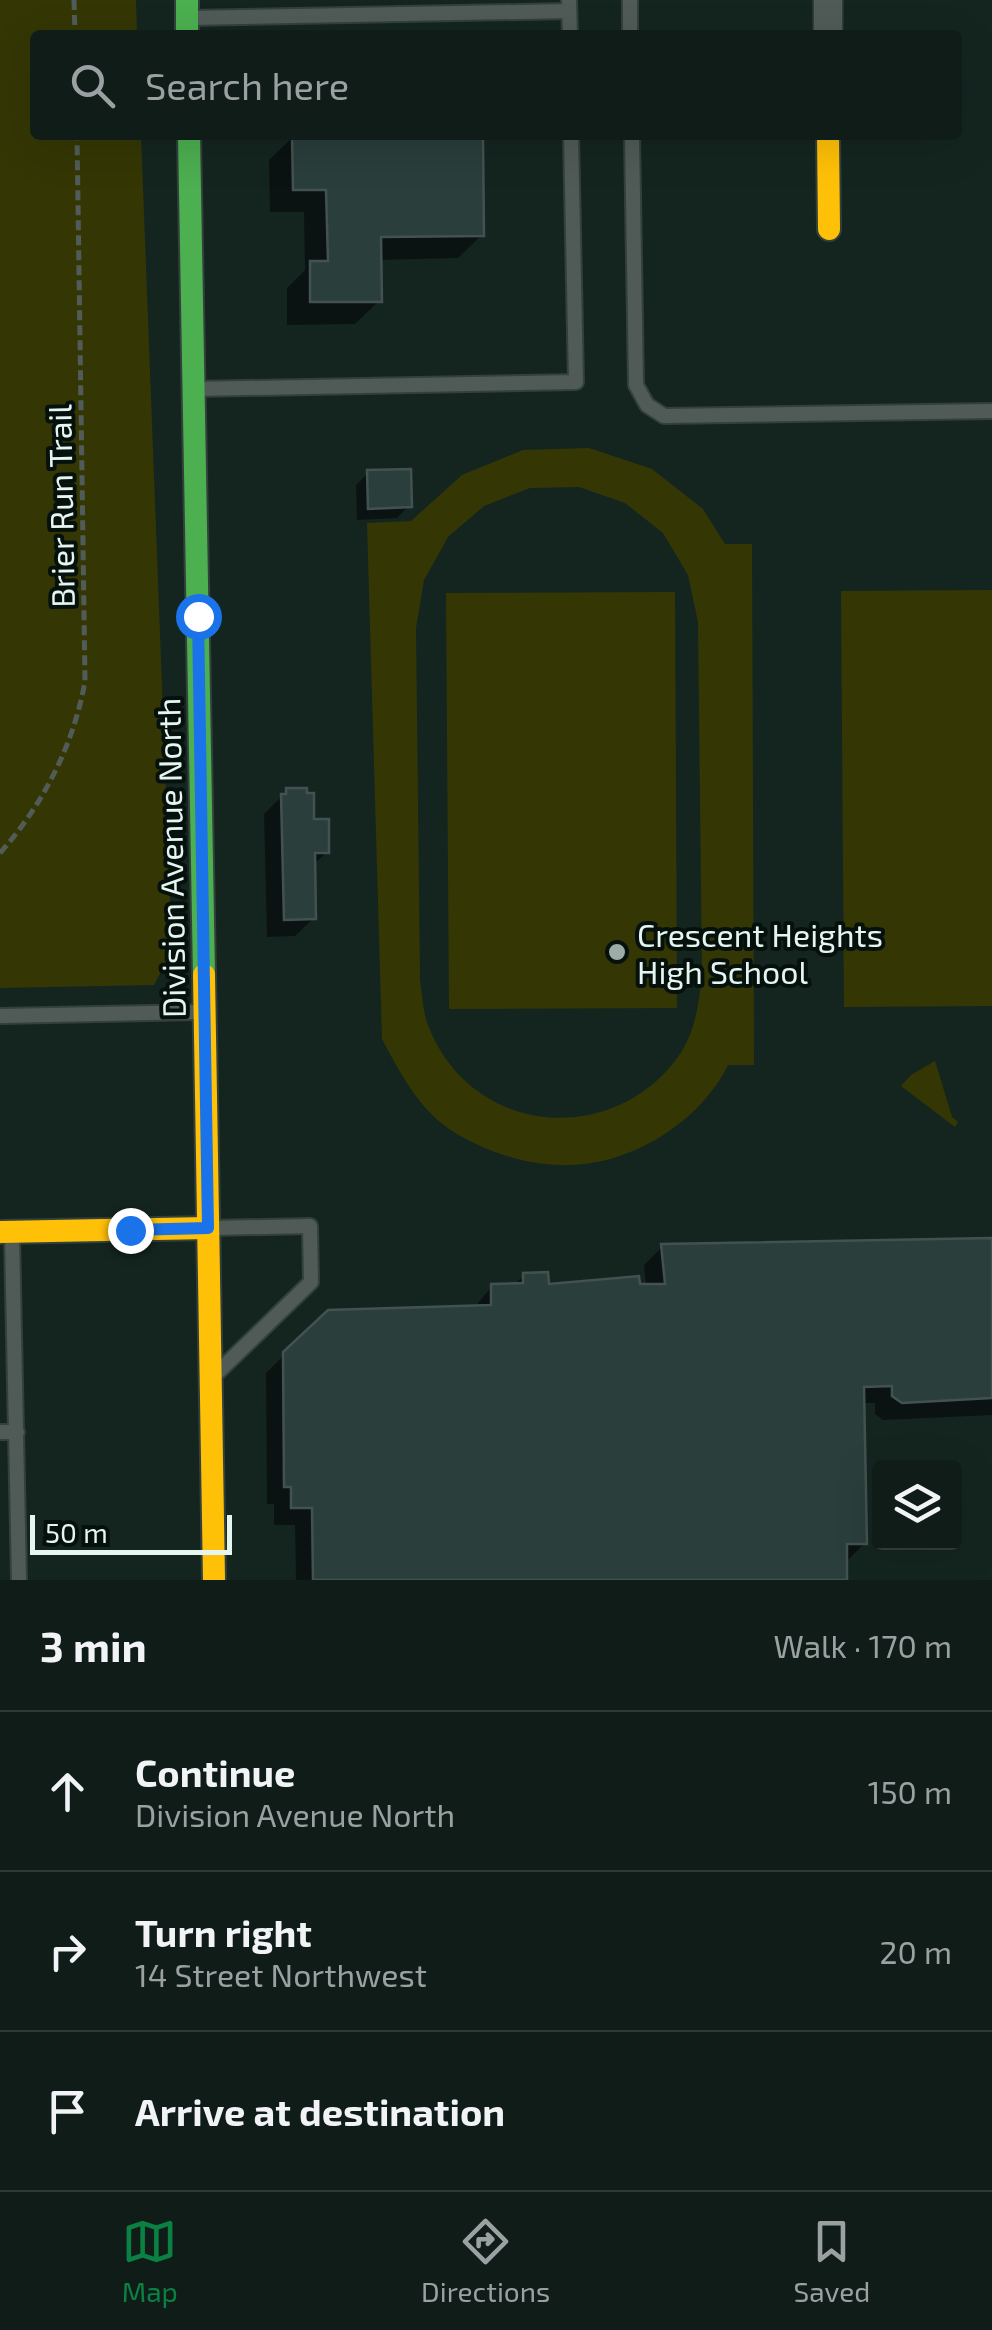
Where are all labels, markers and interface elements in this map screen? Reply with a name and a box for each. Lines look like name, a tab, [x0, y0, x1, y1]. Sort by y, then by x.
search box	[30, 30, 962, 140]
icon: search	[65, 58, 120, 113]
text: Search here	[145, 62, 349, 108]
street label: Brier Run Trail	[39, 403, 81, 608]
route start	[176, 594, 222, 640]
street label: Division Avenue North	[148, 698, 192, 1018]
place label: Crescent Heights High School	[637, 915, 883, 990]
marker: Crescent Heights High School	[606, 941, 628, 963]
route end	[108, 1208, 154, 1254]
map controls	[872, 1460, 962, 1550]
button: layers	[872, 1460, 962, 1550]
scale bar	[30, 1510, 232, 1554]
text: 50 m	[45, 1515, 108, 1549]
text: 3 min	[40, 1620, 147, 1670]
text: Walk · 170 m	[774, 1626, 952, 1664]
text: Continue	[135, 1749, 295, 1795]
icon: ahead	[40, 1764, 95, 1819]
text: 150 m	[868, 1772, 952, 1810]
text: Division Avenue North	[135, 1795, 455, 1833]
text: Turn right	[135, 1909, 312, 1955]
icon: right	[40, 1924, 95, 1979]
text: 20 m	[880, 1932, 952, 1970]
text: 14 Street Northwest	[135, 1955, 427, 1993]
icon: arrive	[40, 2084, 95, 2139]
text: Arrive at destination	[135, 2088, 505, 2134]
tab: Map	[122, 2214, 178, 2308]
tab: Directions	[421, 2214, 550, 2308]
tab: Saved	[794, 2214, 870, 2308]

